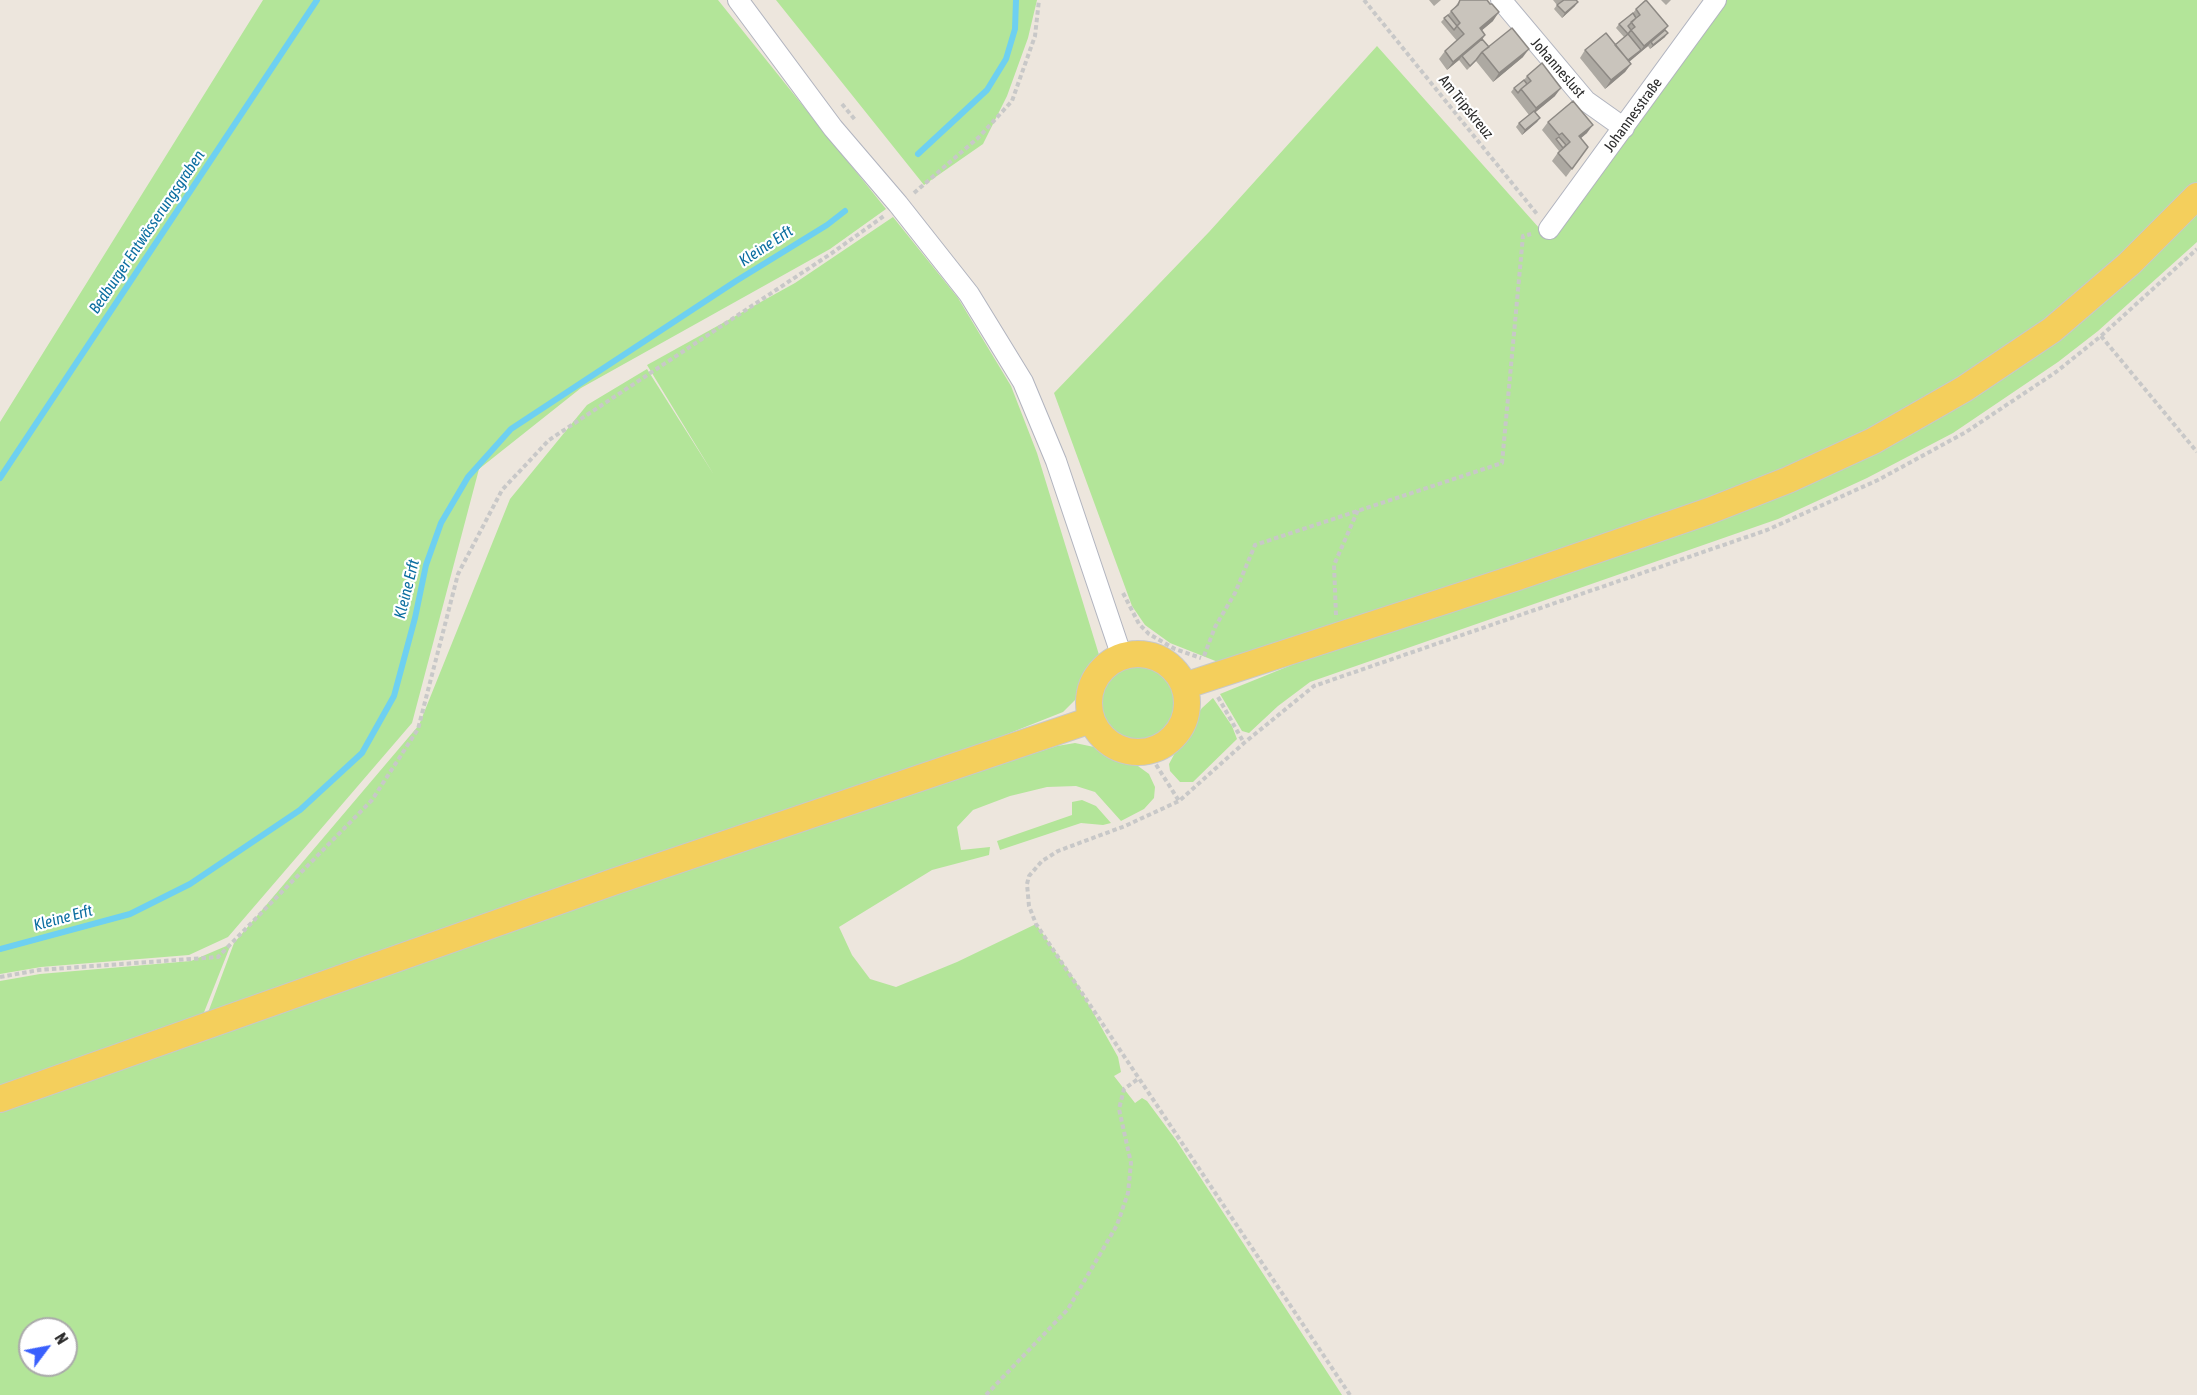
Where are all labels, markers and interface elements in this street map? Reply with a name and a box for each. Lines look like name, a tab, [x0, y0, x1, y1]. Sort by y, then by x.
street label: Johanneslust	[1527, 34, 1589, 102]
street label: Am Tripskreuz	[1435, 72, 1497, 142]
street label: Johannesstraße	[1600, 74, 1666, 156]
water label: Bedburger Entwässerungsgraben	[85, 147, 209, 317]
water label: Kleine Erft	[735, 222, 797, 270]
water label: Kleine Erft	[390, 557, 424, 621]
water label: Kleine Erft	[31, 901, 95, 935]
north arrow	[18, 1317, 78, 1377]
text: N	[51, 1330, 72, 1347]

